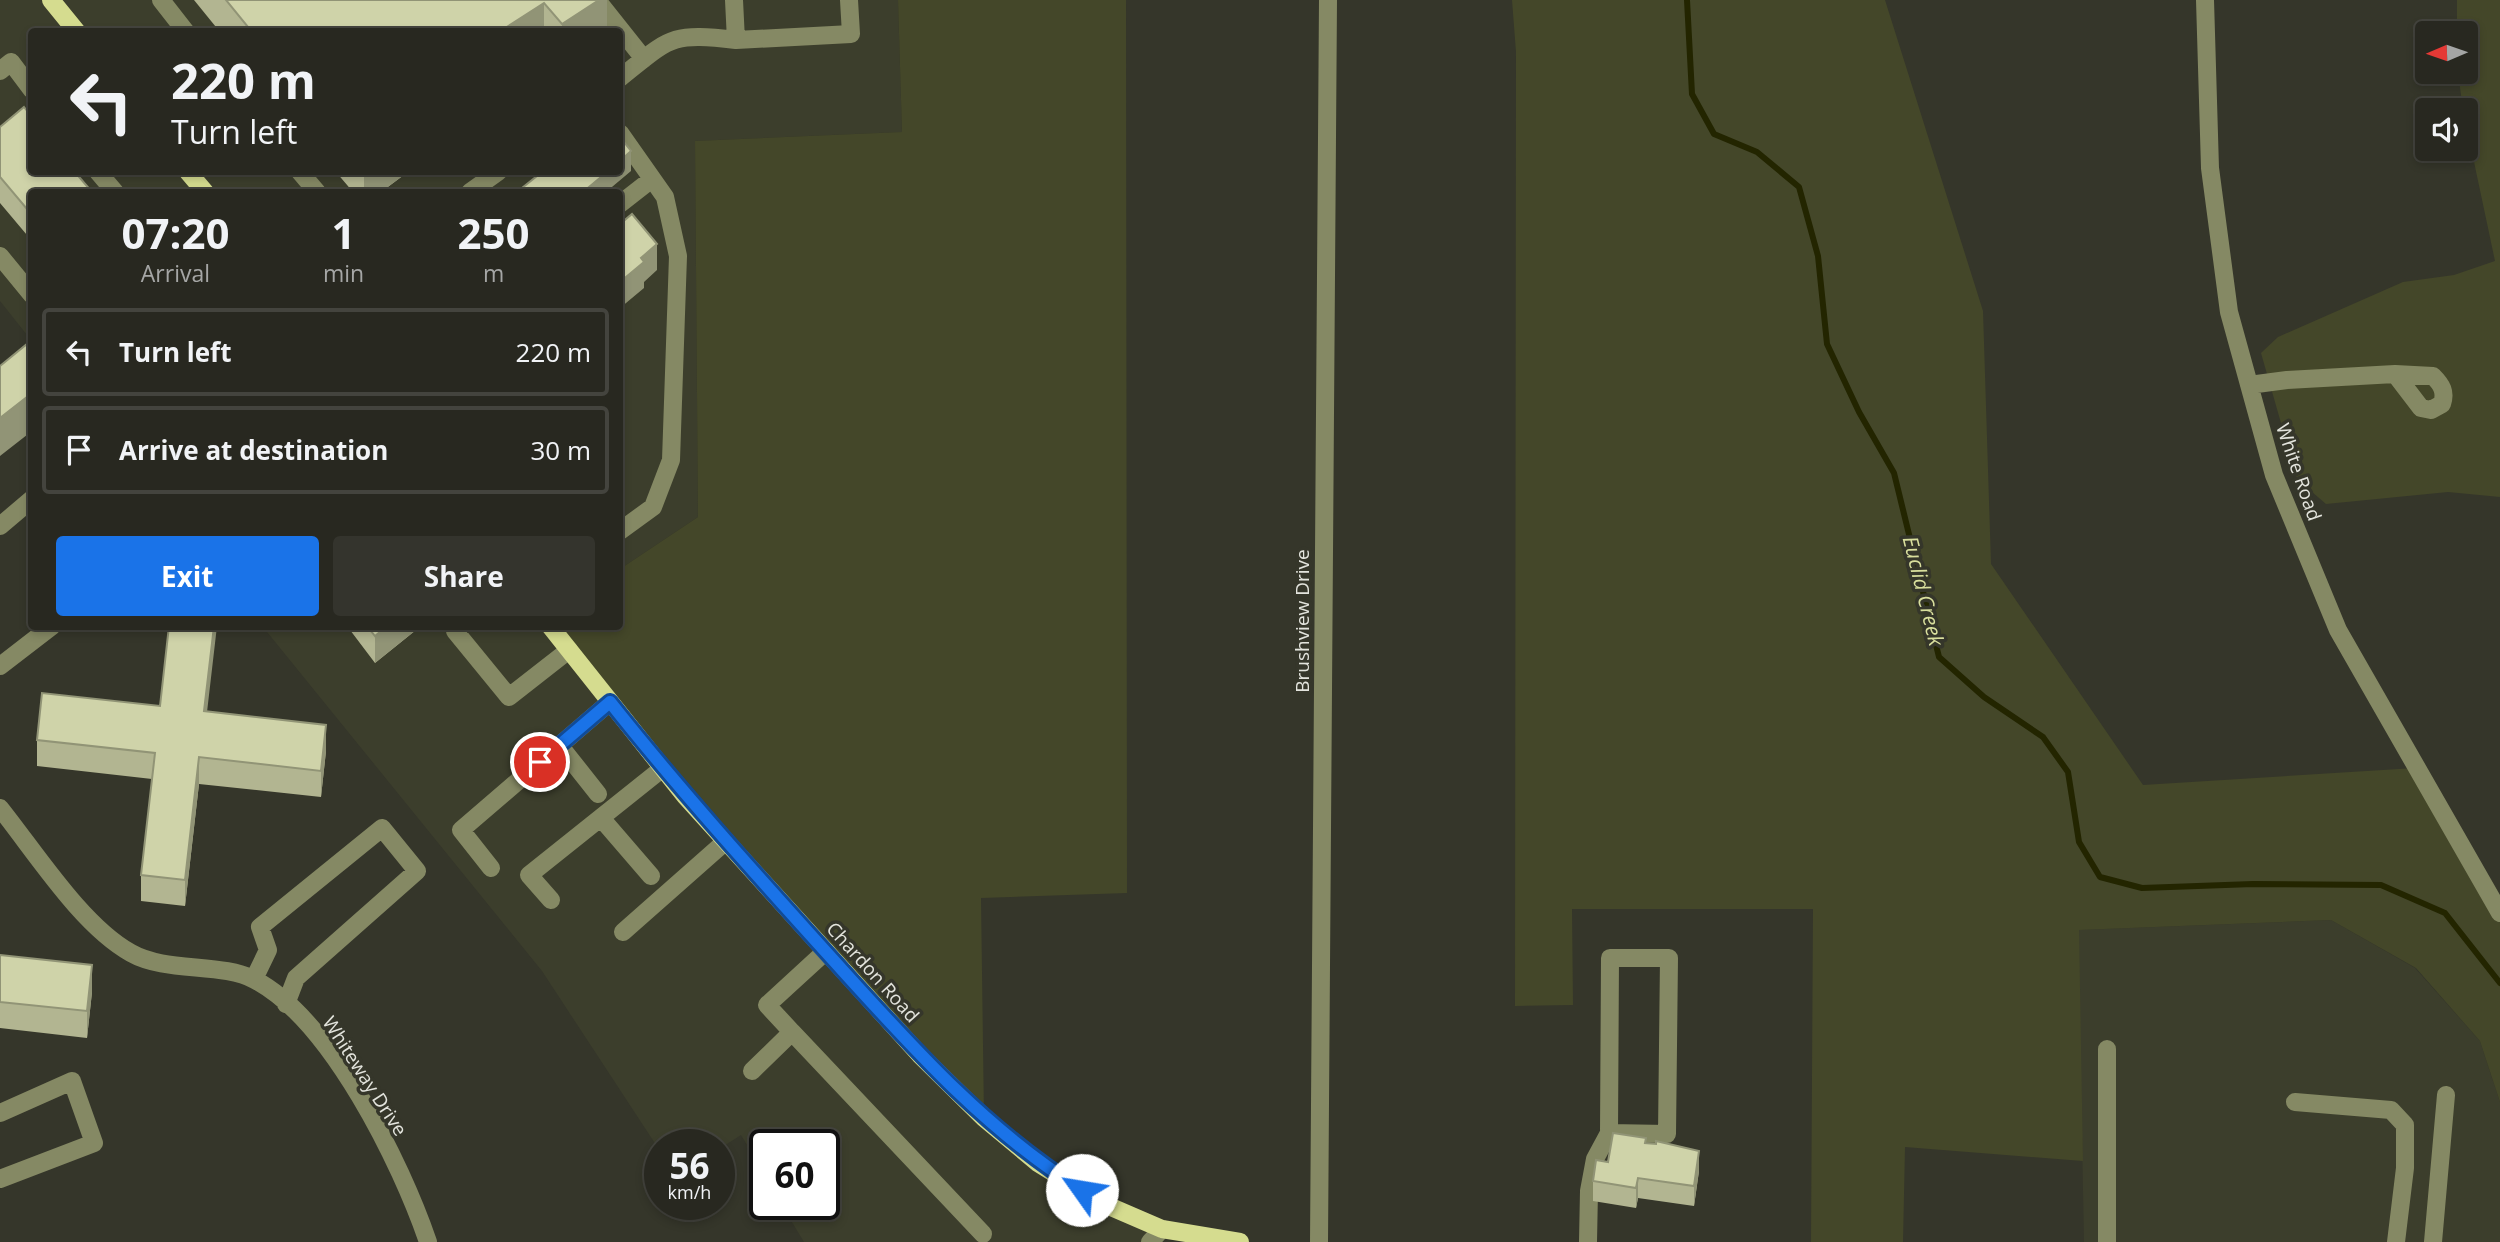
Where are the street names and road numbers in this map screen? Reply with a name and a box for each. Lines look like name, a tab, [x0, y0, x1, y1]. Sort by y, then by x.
street label: White Road	[2270, 420, 2328, 524]
street label: Brushview Drive	[1289, 549, 1315, 693]
street label: Chardon Road	[821, 916, 925, 1028]
street label: Whiteway Drive	[317, 1011, 413, 1141]

